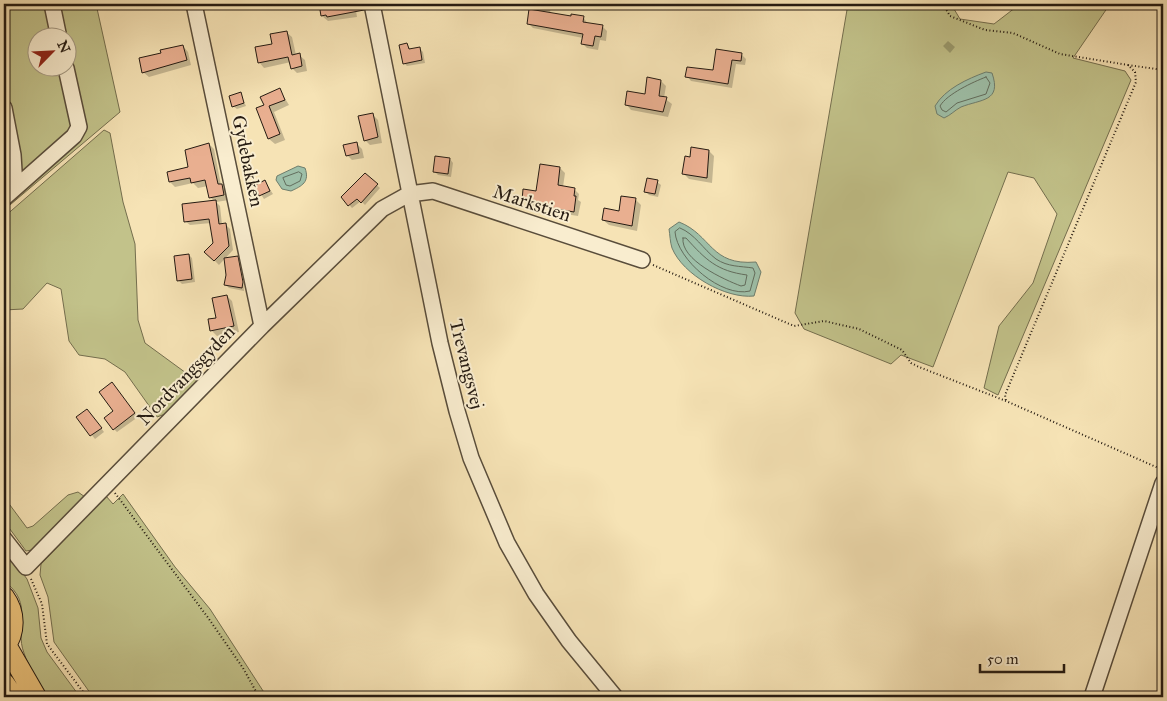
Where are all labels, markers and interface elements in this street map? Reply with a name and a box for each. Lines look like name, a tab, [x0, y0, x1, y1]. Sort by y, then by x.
north arrow	[28, 28, 78, 78]
text: N	[53, 38, 74, 56]
street label: Gydebakken	[227, 113, 269, 209]
street label: Markstien	[490, 180, 574, 226]
street label: Trevangsvej	[444, 317, 489, 412]
street label: Nordvangsgyden	[132, 320, 240, 431]
scale bar	[980, 641, 1063, 673]
text: 50 m	[987, 650, 1019, 668]

